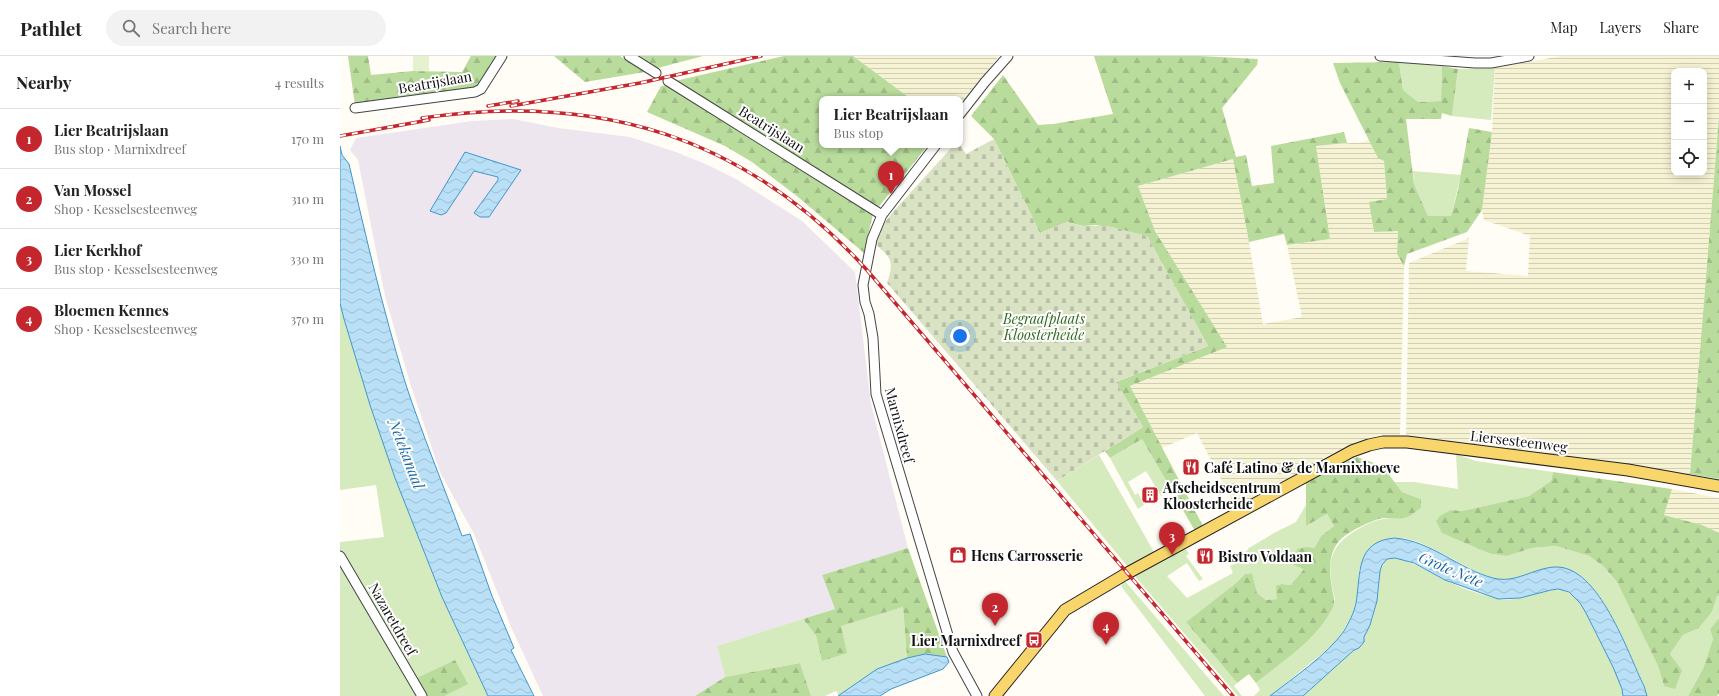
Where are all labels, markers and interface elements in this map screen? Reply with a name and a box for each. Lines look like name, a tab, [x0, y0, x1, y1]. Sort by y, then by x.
search box	[106, 10, 386, 46]
text: Pathlet	[20, 15, 82, 41]
icon: search	[120, 17, 142, 39]
text: Search here	[152, 18, 231, 38]
text: Map	[1550, 18, 1578, 37]
text: Layers	[1600, 18, 1641, 37]
text: Share	[1663, 18, 1699, 37]
street label: Beatrijslaan	[397, 66, 474, 98]
map controls	[1671, 68, 1707, 176]
button: +	[1671, 68, 1707, 104]
text: Nearby	[16, 71, 71, 93]
text: 4 results	[275, 74, 324, 91]
popup	[819, 96, 963, 148]
street label: Beatrijslaan	[735, 101, 809, 157]
text: Lier Beatrijslaan	[834, 104, 948, 124]
button: −	[1671, 104, 1707, 140]
text: Lier Beatrijslaan	[54, 120, 169, 140]
text: Bus stop	[834, 124, 883, 141]
text: 1	[27, 130, 31, 147]
text: 170 m	[291, 130, 324, 147]
text: Bus stop · Marnixdreef	[54, 140, 186, 157]
button: locate	[1671, 140, 1707, 176]
pin: 1	[878, 161, 904, 194]
text: Van Mossel	[54, 180, 132, 200]
text: 2	[26, 190, 32, 207]
text: 310 m	[291, 190, 324, 207]
text: Shop · Kesselsesteenweg	[54, 200, 197, 217]
text: Lier Kerkhof	[54, 240, 141, 260]
text: 3	[26, 250, 32, 267]
text: 330 m	[290, 250, 324, 267]
text: Bus stop · Kesselsesteenweg	[54, 260, 218, 277]
text: Bloemen Kennes	[54, 300, 169, 320]
park label: Begraafplaats Kloosterheide	[1002, 309, 1086, 344]
text: 4	[26, 310, 32, 327]
text: 370 m	[290, 310, 324, 327]
text: Shop · Kesselsesteenweg	[54, 320, 197, 337]
your location	[950, 326, 970, 346]
street label: Marnixdreef	[881, 385, 920, 466]
water label: Netekanaal	[384, 415, 430, 492]
street label: Liersesteenweg	[1469, 426, 1569, 456]
restaurant icon: Café Latino & de Marnixhoeve	[1181, 457, 1201, 477]
place label: Café Latino & de Marnixhoeve	[1204, 458, 1400, 477]
place label: Afscheidscentrum Kloosterheide	[1162, 478, 1281, 513]
building icon: Afscheidscentrum Kloosterheide	[1140, 485, 1160, 505]
pin: 3	[1159, 522, 1185, 555]
shop icon: Hens Carrosserie	[948, 545, 968, 565]
place label: Hens Carrosserie	[971, 546, 1083, 565]
restaurant icon: Bistro Voldaan	[1195, 546, 1215, 566]
place label: Bistro Voldaan	[1218, 547, 1312, 566]
water label: Grote Nete	[1416, 547, 1487, 592]
street label: Nazaretdreef	[364, 579, 422, 660]
pin: 2	[982, 593, 1008, 626]
pin: 4	[1093, 612, 1119, 645]
bus stop icon: Lier Marnixdreef	[1024, 630, 1044, 650]
place label: Lier Marnixdreef	[911, 631, 1022, 650]

